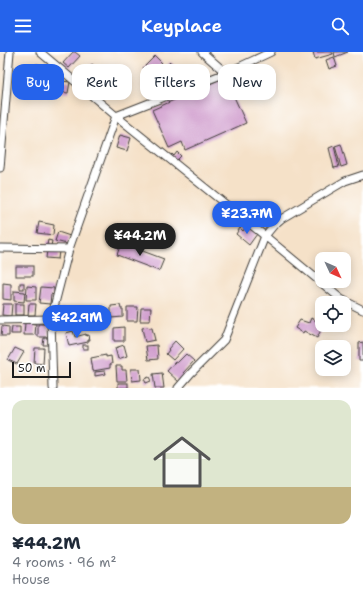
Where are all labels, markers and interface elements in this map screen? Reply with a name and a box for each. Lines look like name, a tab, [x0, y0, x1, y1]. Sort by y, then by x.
text: Keyplace	[141, 14, 222, 38]
icon: menu	[12, 15, 34, 37]
icon: search	[329, 15, 351, 37]
chip: Buy	[12, 64, 64, 100]
chip: Rent	[72, 64, 132, 100]
chip: Filters	[140, 64, 210, 100]
chip: New	[218, 64, 276, 100]
pin: ¥23.7M	[214, 201, 280, 235]
text: ¥23.7M	[221, 205, 273, 222]
pin: ¥44.2M	[107, 223, 173, 257]
text: ¥44.2M	[114, 227, 166, 244]
north arrow	[315, 252, 351, 288]
map controls	[315, 252, 351, 376]
button: locate	[315, 296, 351, 332]
pin: ¥42.9M	[44, 305, 110, 339]
text: ¥42.9M	[51, 309, 103, 326]
button: layers	[315, 340, 351, 376]
scale bar	[12, 360, 71, 379]
text: 50 m	[18, 361, 46, 376]
icon: home	[146, 426, 218, 498]
text: ¥44.2M	[12, 532, 81, 554]
text: 4 rooms · 96 m²	[12, 554, 116, 571]
text: House	[12, 571, 50, 588]

